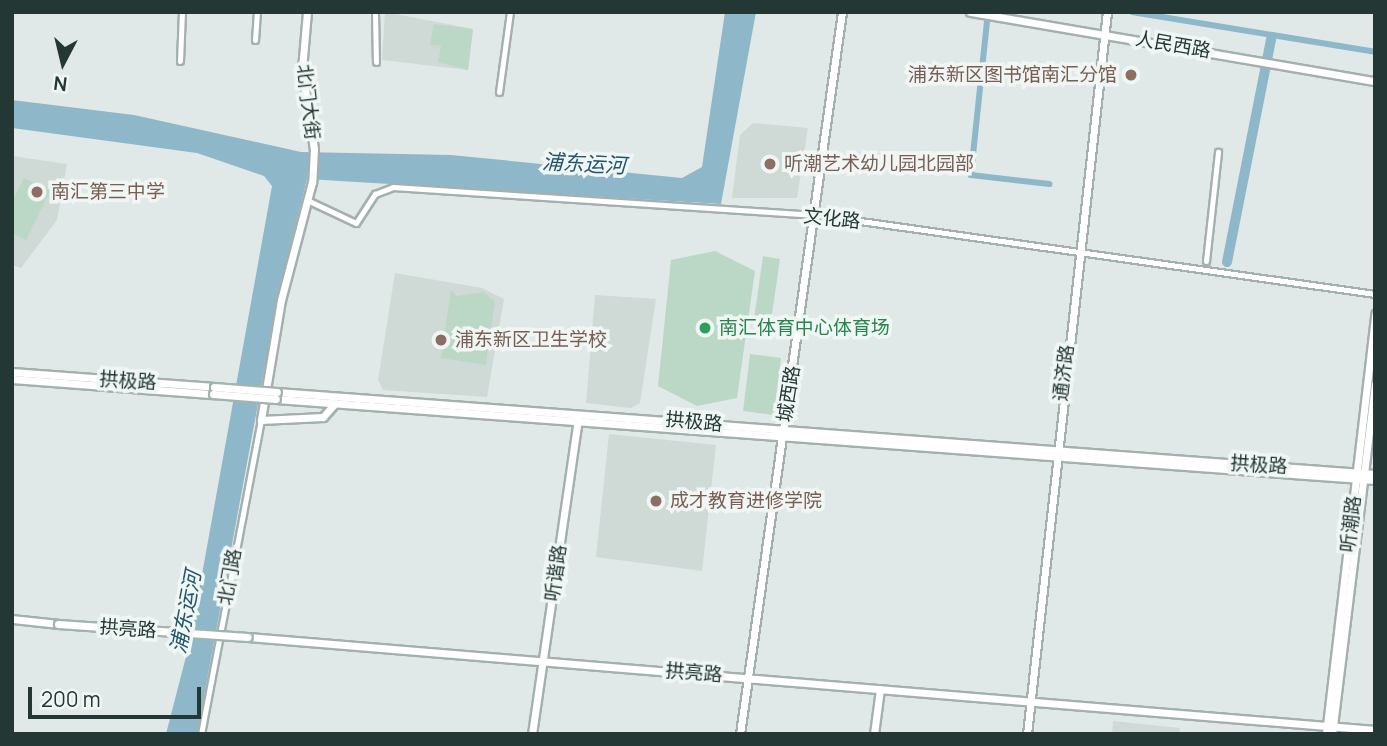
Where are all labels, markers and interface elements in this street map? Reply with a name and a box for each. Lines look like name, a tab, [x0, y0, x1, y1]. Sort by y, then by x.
street label: 人民西路	[1134, 27, 1212, 63]
north arrow	[28, 28, 98, 98]
street label: 北门大街	[292, 63, 324, 141]
place label: 浦东新区图书馆南汇分馆	[908, 64, 1117, 86]
marker: 浦东新区图书馆南汇分馆	[1123, 67, 1139, 83]
text: N	[52, 70, 69, 98]
water label: 浦东运河	[541, 148, 627, 178]
place label: 听潮艺术幼儿园北园部	[784, 153, 974, 175]
marker: 听潮艺术幼儿园北园部	[762, 156, 778, 172]
place label: 南汇第三中学	[51, 181, 165, 203]
marker: 南汇第三中学	[29, 184, 45, 200]
street label: 文化路	[802, 205, 862, 233]
place label: 南汇体育中心体育场	[719, 317, 890, 339]
marker: 南汇体育中心体育场	[697, 320, 713, 336]
place label: 浦东新区卫生学校	[455, 329, 607, 351]
marker: 浦东新区卫生学校	[433, 332, 449, 348]
street label: 通济路	[1049, 343, 1079, 403]
street label: 城西路	[773, 364, 805, 424]
street label: 拱极路	[99, 368, 157, 394]
street label: 拱极路	[665, 408, 723, 436]
street label: 拱极路	[1230, 452, 1288, 478]
place label: 成才教育进修学院	[670, 490, 822, 512]
marker: 成才教育进修学院	[648, 493, 664, 509]
street label: 听潮路	[1336, 494, 1366, 554]
street label: 听谐路	[541, 543, 571, 603]
street label: 北门路	[214, 547, 246, 607]
water label: 浦东运河	[165, 568, 205, 656]
street label: 拱亮路	[99, 616, 157, 642]
street label: 拱亮路	[665, 659, 723, 687]
scale bar	[32, 672, 205, 716]
text: 200 m	[41, 685, 101, 713]

